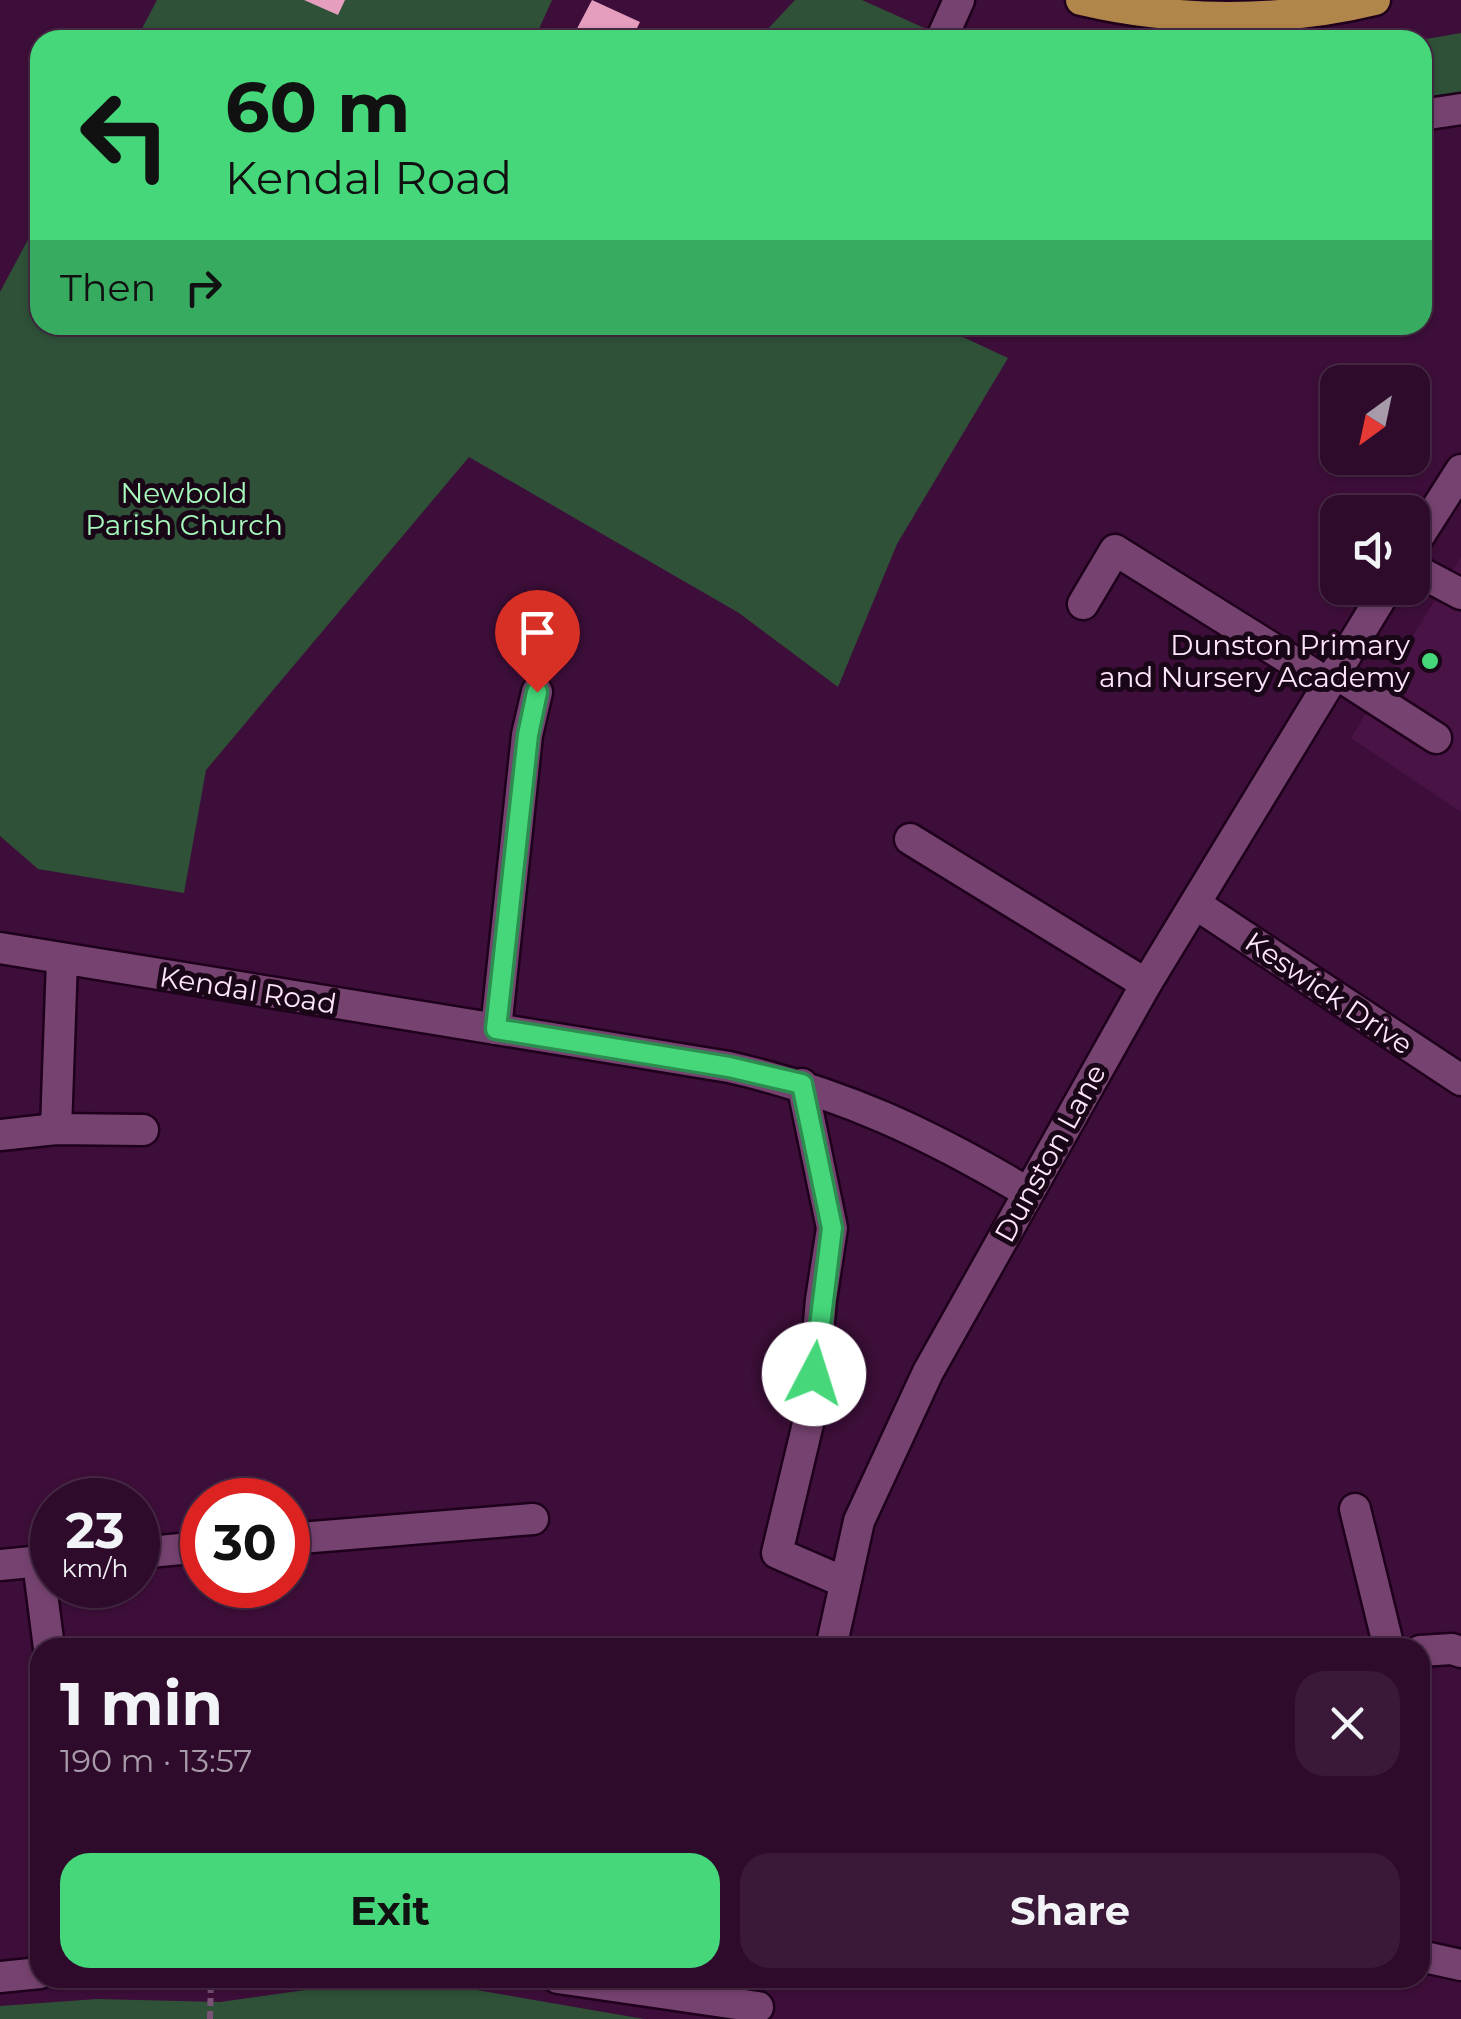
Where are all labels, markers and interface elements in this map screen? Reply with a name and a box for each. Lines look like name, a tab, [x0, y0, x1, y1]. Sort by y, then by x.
text: 60 m	[225, 64, 410, 150]
icon: left	[60, 70, 190, 200]
text: Kendal Road	[225, 150, 512, 205]
icon: right	[176, 260, 231, 315]
text: Then	[60, 264, 156, 311]
north arrow	[1320, 365, 1430, 475]
map controls	[1320, 365, 1430, 605]
park label: Newbold Parish Church	[85, 476, 283, 542]
button: sound	[1320, 495, 1430, 605]
pin	[495, 590, 580, 693]
icon: arrive	[510, 605, 565, 660]
place label: Dunston Primary and Nursery Academy	[1099, 628, 1411, 694]
marker: Dunston Primary and Nursery Academy	[1419, 650, 1441, 672]
street label: Keswick Drive	[1239, 924, 1419, 1062]
street label: Kendal Road	[157, 959, 339, 1021]
street label: Dunston Lane	[987, 1058, 1113, 1248]
position arrow	[762, 1322, 866, 1426]
speed limit sign: 30	[180, 1478, 310, 1608]
text: 23	[65, 1500, 125, 1561]
text: km/h	[62, 1553, 128, 1583]
text: 1 min	[60, 1667, 223, 1740]
button: close	[1295, 1671, 1400, 1776]
text: 190 m · 13:57	[60, 1741, 252, 1780]
button: Exit	[60, 1853, 720, 1968]
button: Share	[740, 1853, 1400, 1968]

